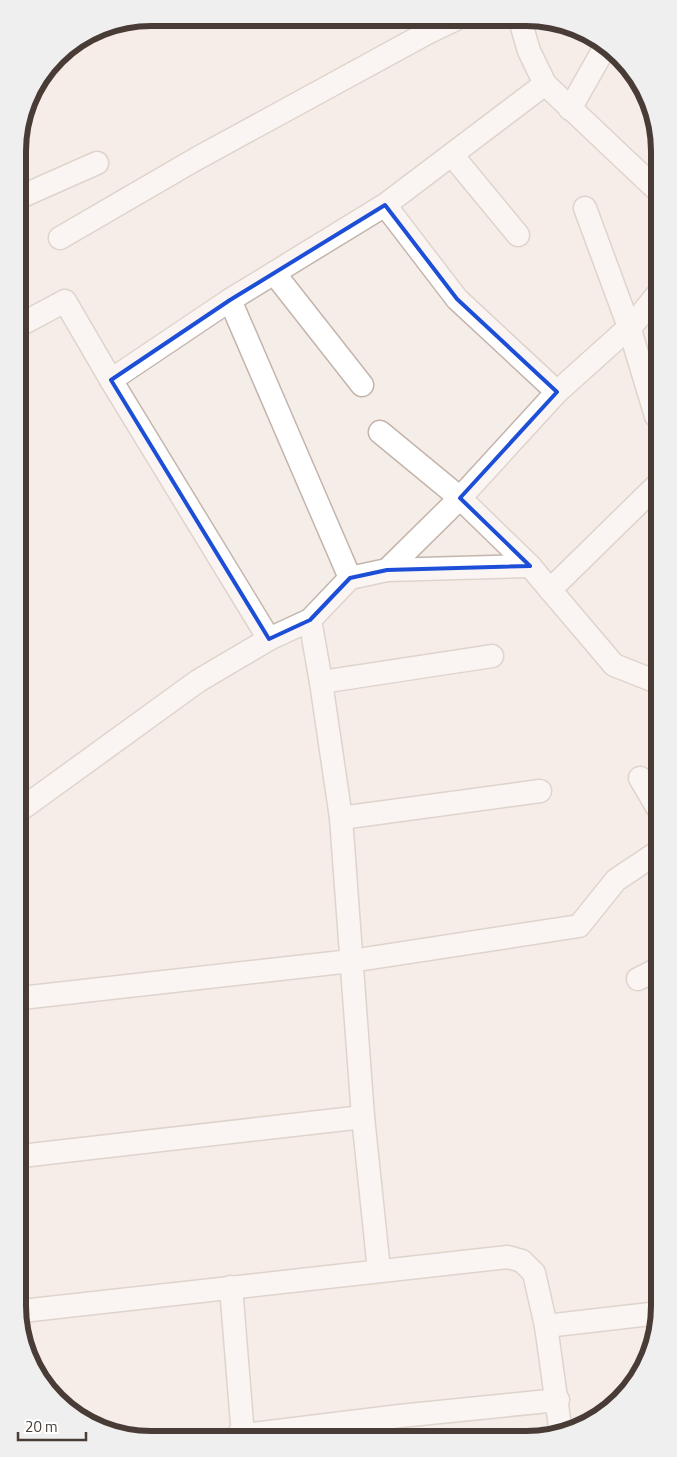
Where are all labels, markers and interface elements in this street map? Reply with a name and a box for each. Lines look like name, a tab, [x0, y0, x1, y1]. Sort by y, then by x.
scale bar	[18, 1410, 85, 1442]
text: 20 m	[25, 1415, 58, 1438]

